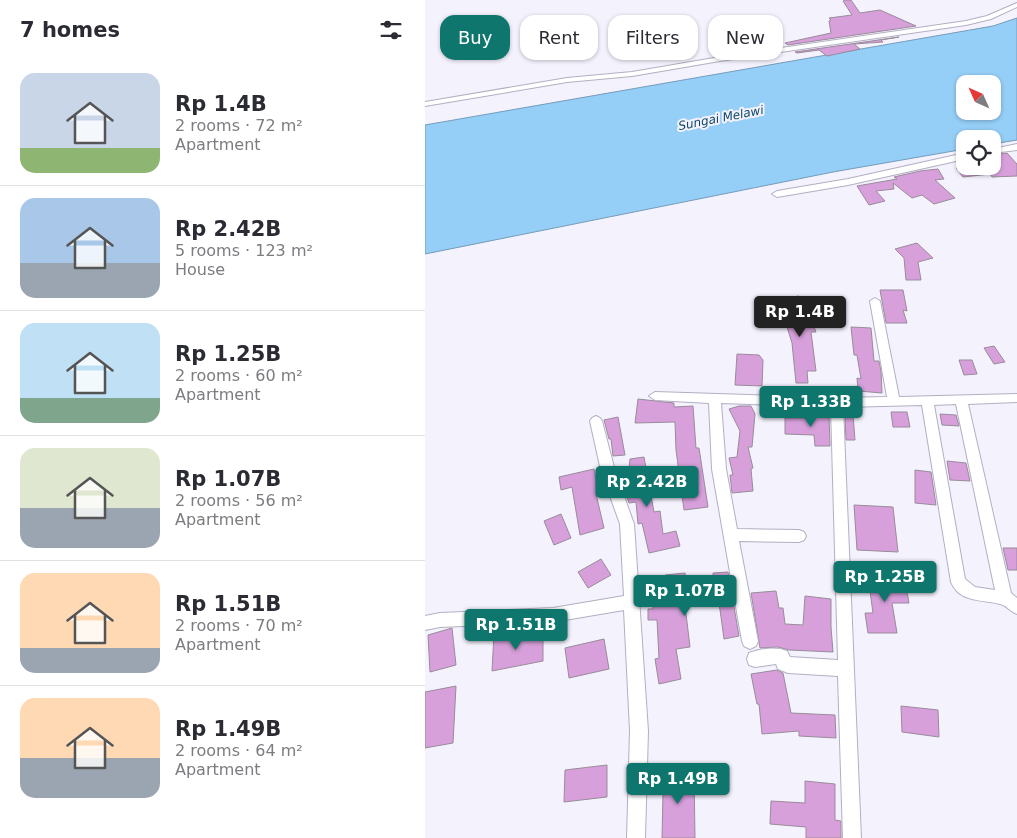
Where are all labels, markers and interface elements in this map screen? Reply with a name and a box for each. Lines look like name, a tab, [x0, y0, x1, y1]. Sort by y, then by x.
chip: Buy	[440, 15, 510, 60]
chip: Rent	[520, 15, 598, 60]
chip: Filters	[608, 15, 698, 60]
chip: New	[708, 15, 783, 60]
icon: filters	[377, 16, 405, 44]
text: 7 homes	[20, 18, 120, 42]
north arrow	[956, 75, 1001, 120]
map controls	[956, 75, 1001, 175]
text: Rp 1.4B	[175, 92, 267, 116]
icon: home	[60, 93, 120, 153]
water label: Sungai Melawi	[677, 103, 765, 133]
text: 2 rooms · 72 m²	[175, 116, 303, 135]
button: locate	[956, 130, 1001, 175]
text: Apartment	[175, 135, 261, 154]
text: Rp 2.42B	[175, 217, 281, 241]
icon: home	[60, 218, 120, 278]
text: 5 rooms · 123 m²	[175, 241, 313, 260]
text: House	[175, 260, 225, 279]
pin: Rp 1.4B	[754, 296, 846, 338]
text: Rp 1.4B	[765, 302, 835, 321]
text: Rp 1.25B	[175, 342, 281, 366]
icon: home	[60, 343, 120, 403]
text: 2 rooms · 60 m²	[175, 366, 303, 385]
text: Apartment	[175, 385, 261, 404]
pin: Rp 1.33B	[759, 386, 863, 428]
text: Rp 1.33B	[770, 392, 852, 411]
pin: Rp 2.42B	[595, 466, 699, 508]
text: Rp 1.07B	[175, 467, 281, 491]
icon: home	[60, 468, 120, 528]
text: Rp 2.42B	[606, 472, 688, 491]
text: 2 rooms · 56 m²	[175, 491, 303, 510]
text: Apartment	[175, 510, 261, 529]
pin: Rp 1.25B	[833, 560, 937, 603]
text: Rp 1.25B	[844, 567, 926, 586]
pin: Rp 1.07B	[633, 574, 737, 617]
text: Rp 1.07B	[644, 581, 726, 600]
text: Rp 1.51B	[175, 592, 281, 616]
icon: home	[60, 593, 120, 653]
pin: Rp 1.51B	[464, 608, 568, 651]
text: Rp 1.51B	[475, 615, 557, 634]
text: 2 rooms · 70 m²	[175, 616, 303, 635]
text: Apartment	[175, 635, 261, 654]
text: Rp 1.49B	[175, 717, 281, 741]
icon: home	[60, 718, 120, 778]
text: 2 rooms · 64 m²	[175, 741, 303, 760]
text: Apartment	[175, 760, 261, 779]
pin: Rp 1.49B	[626, 762, 730, 805]
text: Rp 1.49B	[637, 769, 719, 788]

